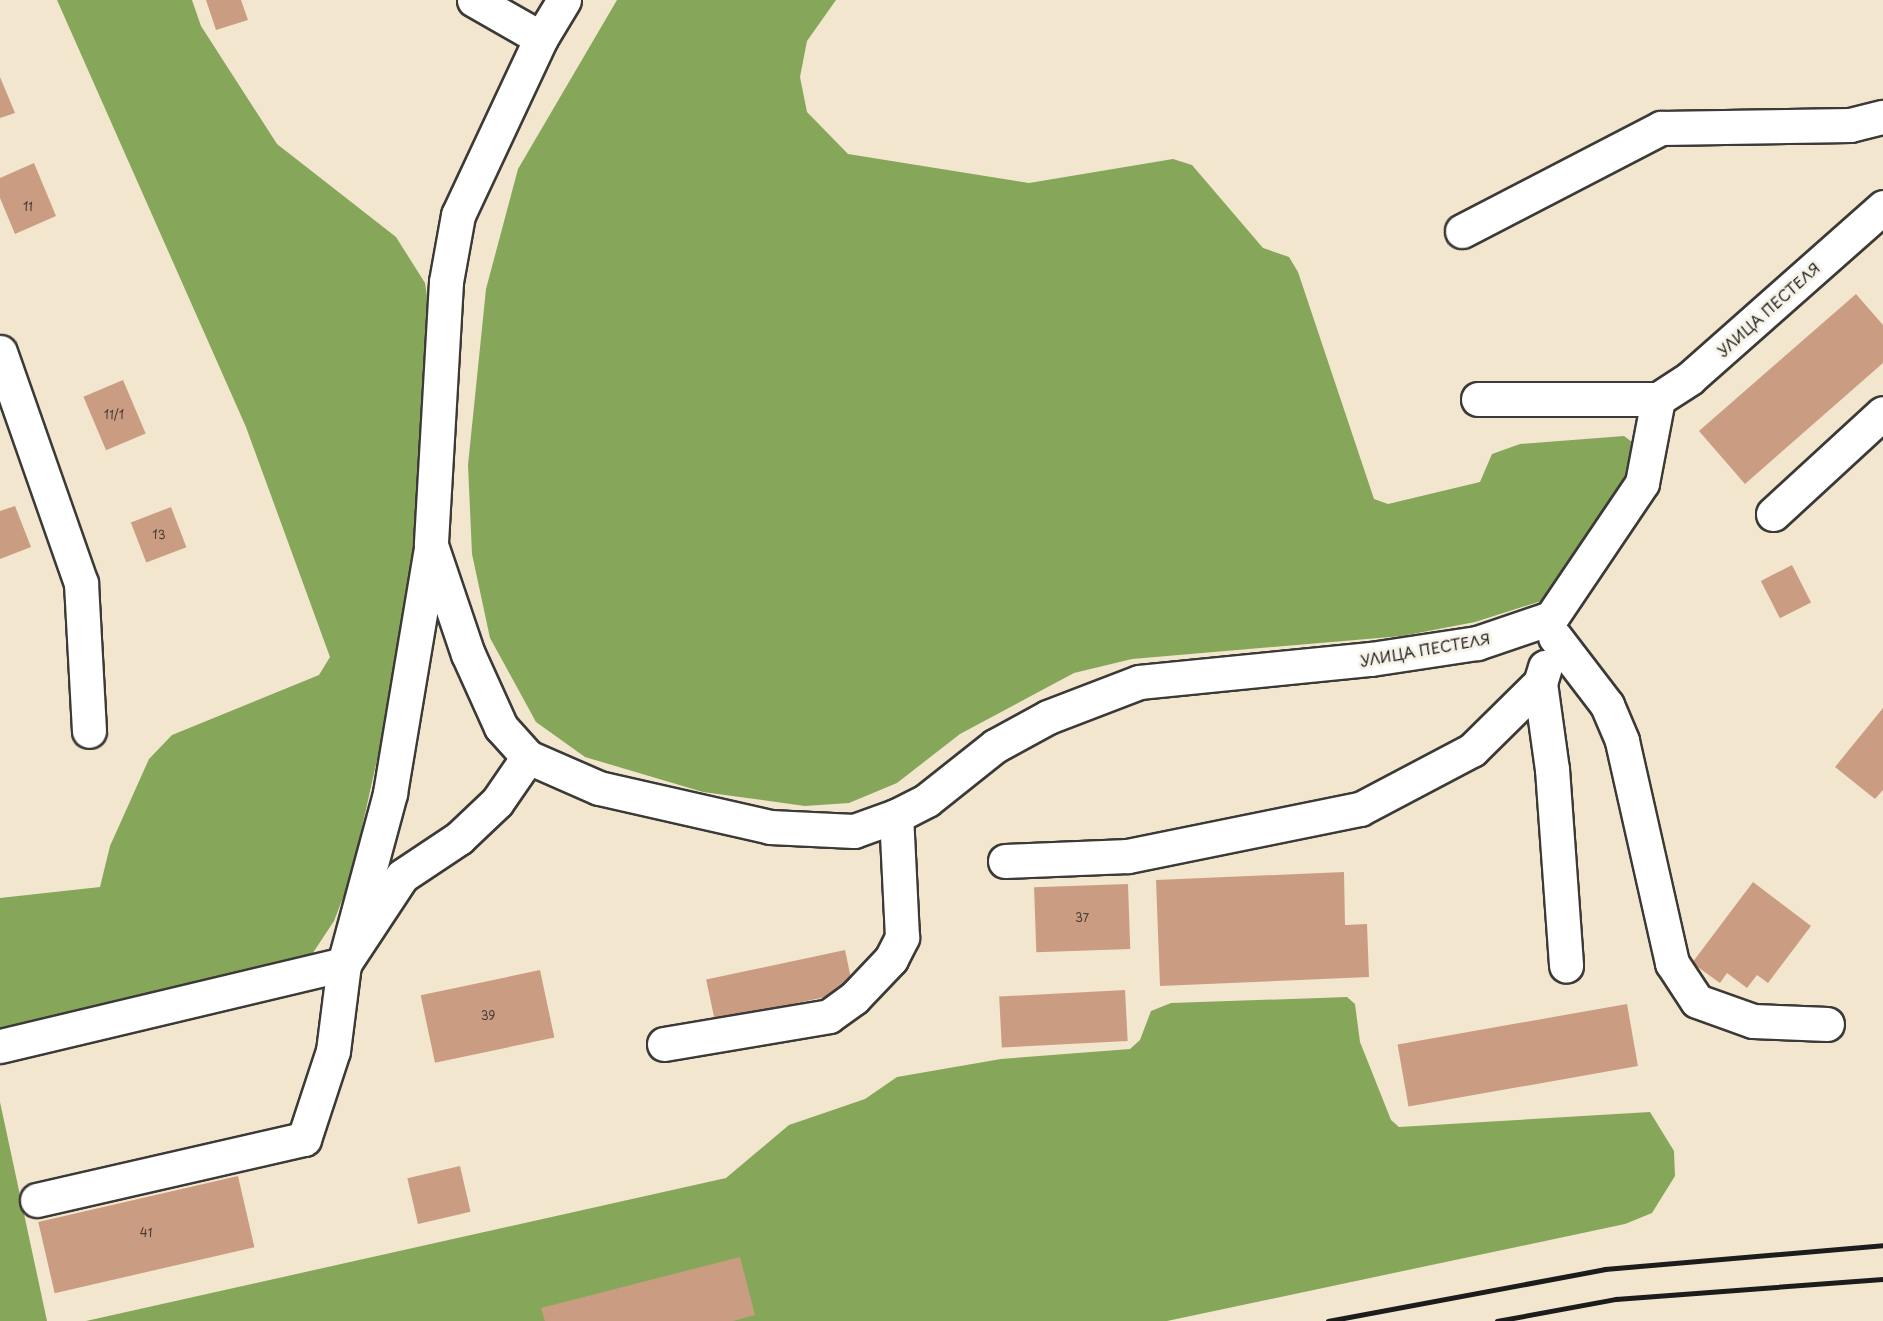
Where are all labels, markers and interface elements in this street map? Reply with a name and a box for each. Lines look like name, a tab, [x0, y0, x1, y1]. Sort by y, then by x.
house number: 11	[23, 200, 33, 214]
street label: УЛИЦА ПЕСТЕЛЯ	[1713, 258, 1823, 360]
house number: 11/1	[104, 408, 124, 422]
house number: 13	[152, 528, 166, 542]
street label: УЛИЦА ПЕСТЕЛЯ	[1358, 629, 1492, 669]
house number: 37	[1075, 911, 1089, 925]
house number: 39	[481, 1009, 495, 1023]
house number: 41	[140, 1226, 152, 1240]

